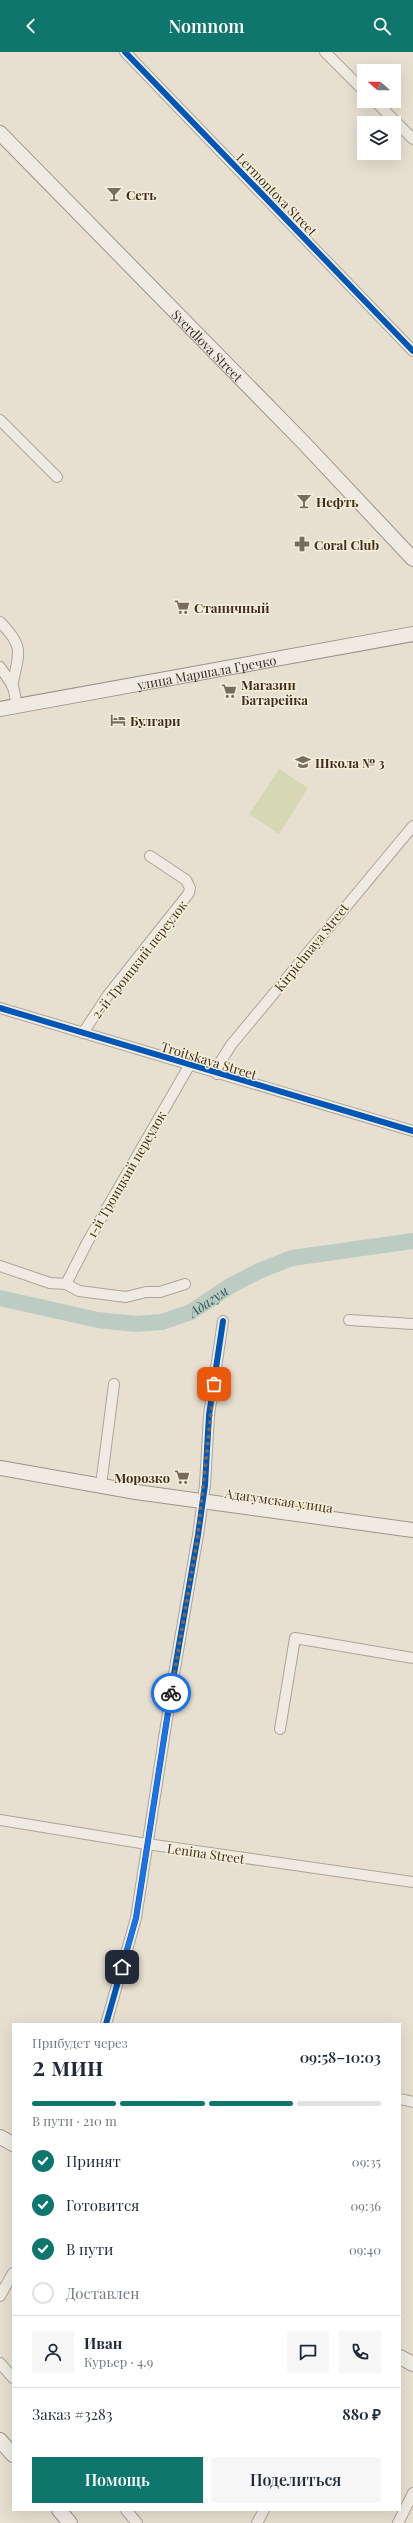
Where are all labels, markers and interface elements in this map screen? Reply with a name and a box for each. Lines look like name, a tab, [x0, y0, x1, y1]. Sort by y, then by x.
text: Nomnom	[169, 14, 244, 38]
icon: back	[20, 15, 42, 37]
icon: search	[371, 15, 393, 37]
north arrow	[357, 64, 401, 108]
map controls	[357, 64, 401, 160]
button: layers	[357, 116, 401, 160]
street label: Lermontova Street	[233, 149, 321, 239]
bar icon: Сеть	[105, 185, 123, 203]
place label: Сеть	[126, 186, 157, 203]
street label: Sverdlova Street	[169, 305, 247, 385]
bar icon: Нефть	[295, 492, 313, 510]
place label: Нефть	[316, 493, 359, 510]
pharmacy icon: Coral Club	[293, 535, 311, 553]
place label: Coral Club	[314, 536, 379, 553]
supermarket icon: Станичный	[173, 598, 191, 616]
place label: Станичный	[194, 599, 270, 616]
street label: улица Маршала Гречко	[135, 651, 277, 693]
place label: Магазин Батарейка	[241, 676, 308, 708]
supermarket icon: Магазин Батарейка	[220, 682, 238, 700]
hotel icon: Булгари	[109, 711, 127, 729]
place label: Булгари	[130, 712, 181, 729]
school or university icon: Школа № 3	[294, 753, 312, 771]
place label: Школа № 3	[315, 754, 385, 771]
street label: 2-й Троицкий переулок	[88, 896, 191, 1022]
street label: Kirpichnaya Street	[270, 899, 352, 995]
street label: Troitskaya Street	[159, 1037, 259, 1083]
street label: 1-й Троицкий переулок	[83, 1107, 170, 1241]
water label: Адагум	[183, 1281, 232, 1322]
pin	[197, 1367, 231, 1401]
icon: bag	[203, 1373, 225, 1395]
supermarket icon: Морозко	[173, 1468, 191, 1486]
place label: Морозко	[114, 1469, 170, 1486]
street label: Адагумская улица	[223, 1484, 335, 1516]
courier	[151, 1673, 191, 1713]
icon: bike	[160, 1682, 182, 1704]
street label: Lenina Street	[166, 1839, 246, 1867]
pin	[105, 1950, 139, 1984]
icon: home	[111, 1956, 133, 1978]
text: Прибудет через	[32, 2034, 128, 2051]
text: 09:58–10:03	[300, 2047, 381, 2067]
text: 2 мин	[32, 2048, 103, 2083]
text: В пути · 210 m	[32, 2112, 117, 2129]
icon: check	[32, 2150, 54, 2172]
text: Принят	[66, 2151, 121, 2171]
text: 09:35	[352, 2153, 381, 2170]
icon: check	[32, 2194, 54, 2216]
text: Готовится	[66, 2195, 139, 2215]
text: 09:36	[351, 2197, 381, 2214]
icon: check	[32, 2238, 54, 2260]
text: В пути	[66, 2239, 114, 2259]
text: 09:40	[349, 2241, 381, 2258]
text: Доставлен	[66, 2283, 140, 2303]
button: person	[32, 2331, 74, 2373]
button: chat	[287, 2331, 329, 2373]
button: phone	[339, 2331, 381, 2373]
text: Иван	[84, 2333, 122, 2353]
text: Курьер · 4.9	[84, 2353, 153, 2370]
text: Заказ #3283	[32, 2404, 112, 2424]
text: 880 ₽	[342, 2404, 381, 2424]
button: Помощь	[32, 2457, 203, 2503]
button: Поделиться	[211, 2457, 381, 2503]

